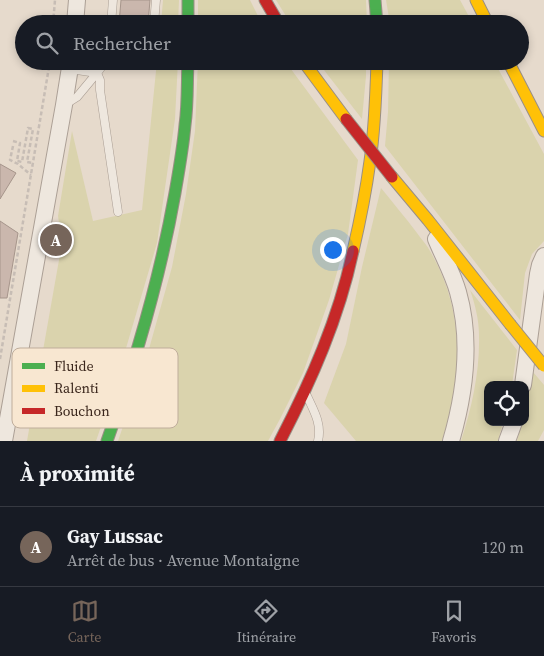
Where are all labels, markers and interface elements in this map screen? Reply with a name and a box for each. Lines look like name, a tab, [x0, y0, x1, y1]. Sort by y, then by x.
search box	[15, 15, 529, 70]
icon: search	[33, 29, 61, 57]
text: Rechercher	[73, 30, 171, 56]
pin: A	[40, 221, 72, 259]
your location	[320, 237, 346, 263]
legend	[12, 348, 178, 428]
text: Fluide	[54, 356, 94, 376]
text: Ralenti	[54, 378, 99, 398]
map controls	[484, 381, 529, 426]
button: locate	[484, 381, 529, 426]
text: Bouchon	[54, 401, 110, 421]
text: À proximité	[20, 459, 135, 488]
text: Gay Lussac	[67, 523, 163, 549]
text: A	[31, 536, 41, 558]
text: 120 m	[482, 536, 524, 558]
text: Arrêt de bus · Avenue Montaigne	[67, 549, 300, 571]
tab: Carte	[68, 597, 101, 647]
tab: Itinéraire	[237, 597, 296, 647]
tab: Favoris	[431, 597, 476, 647]

